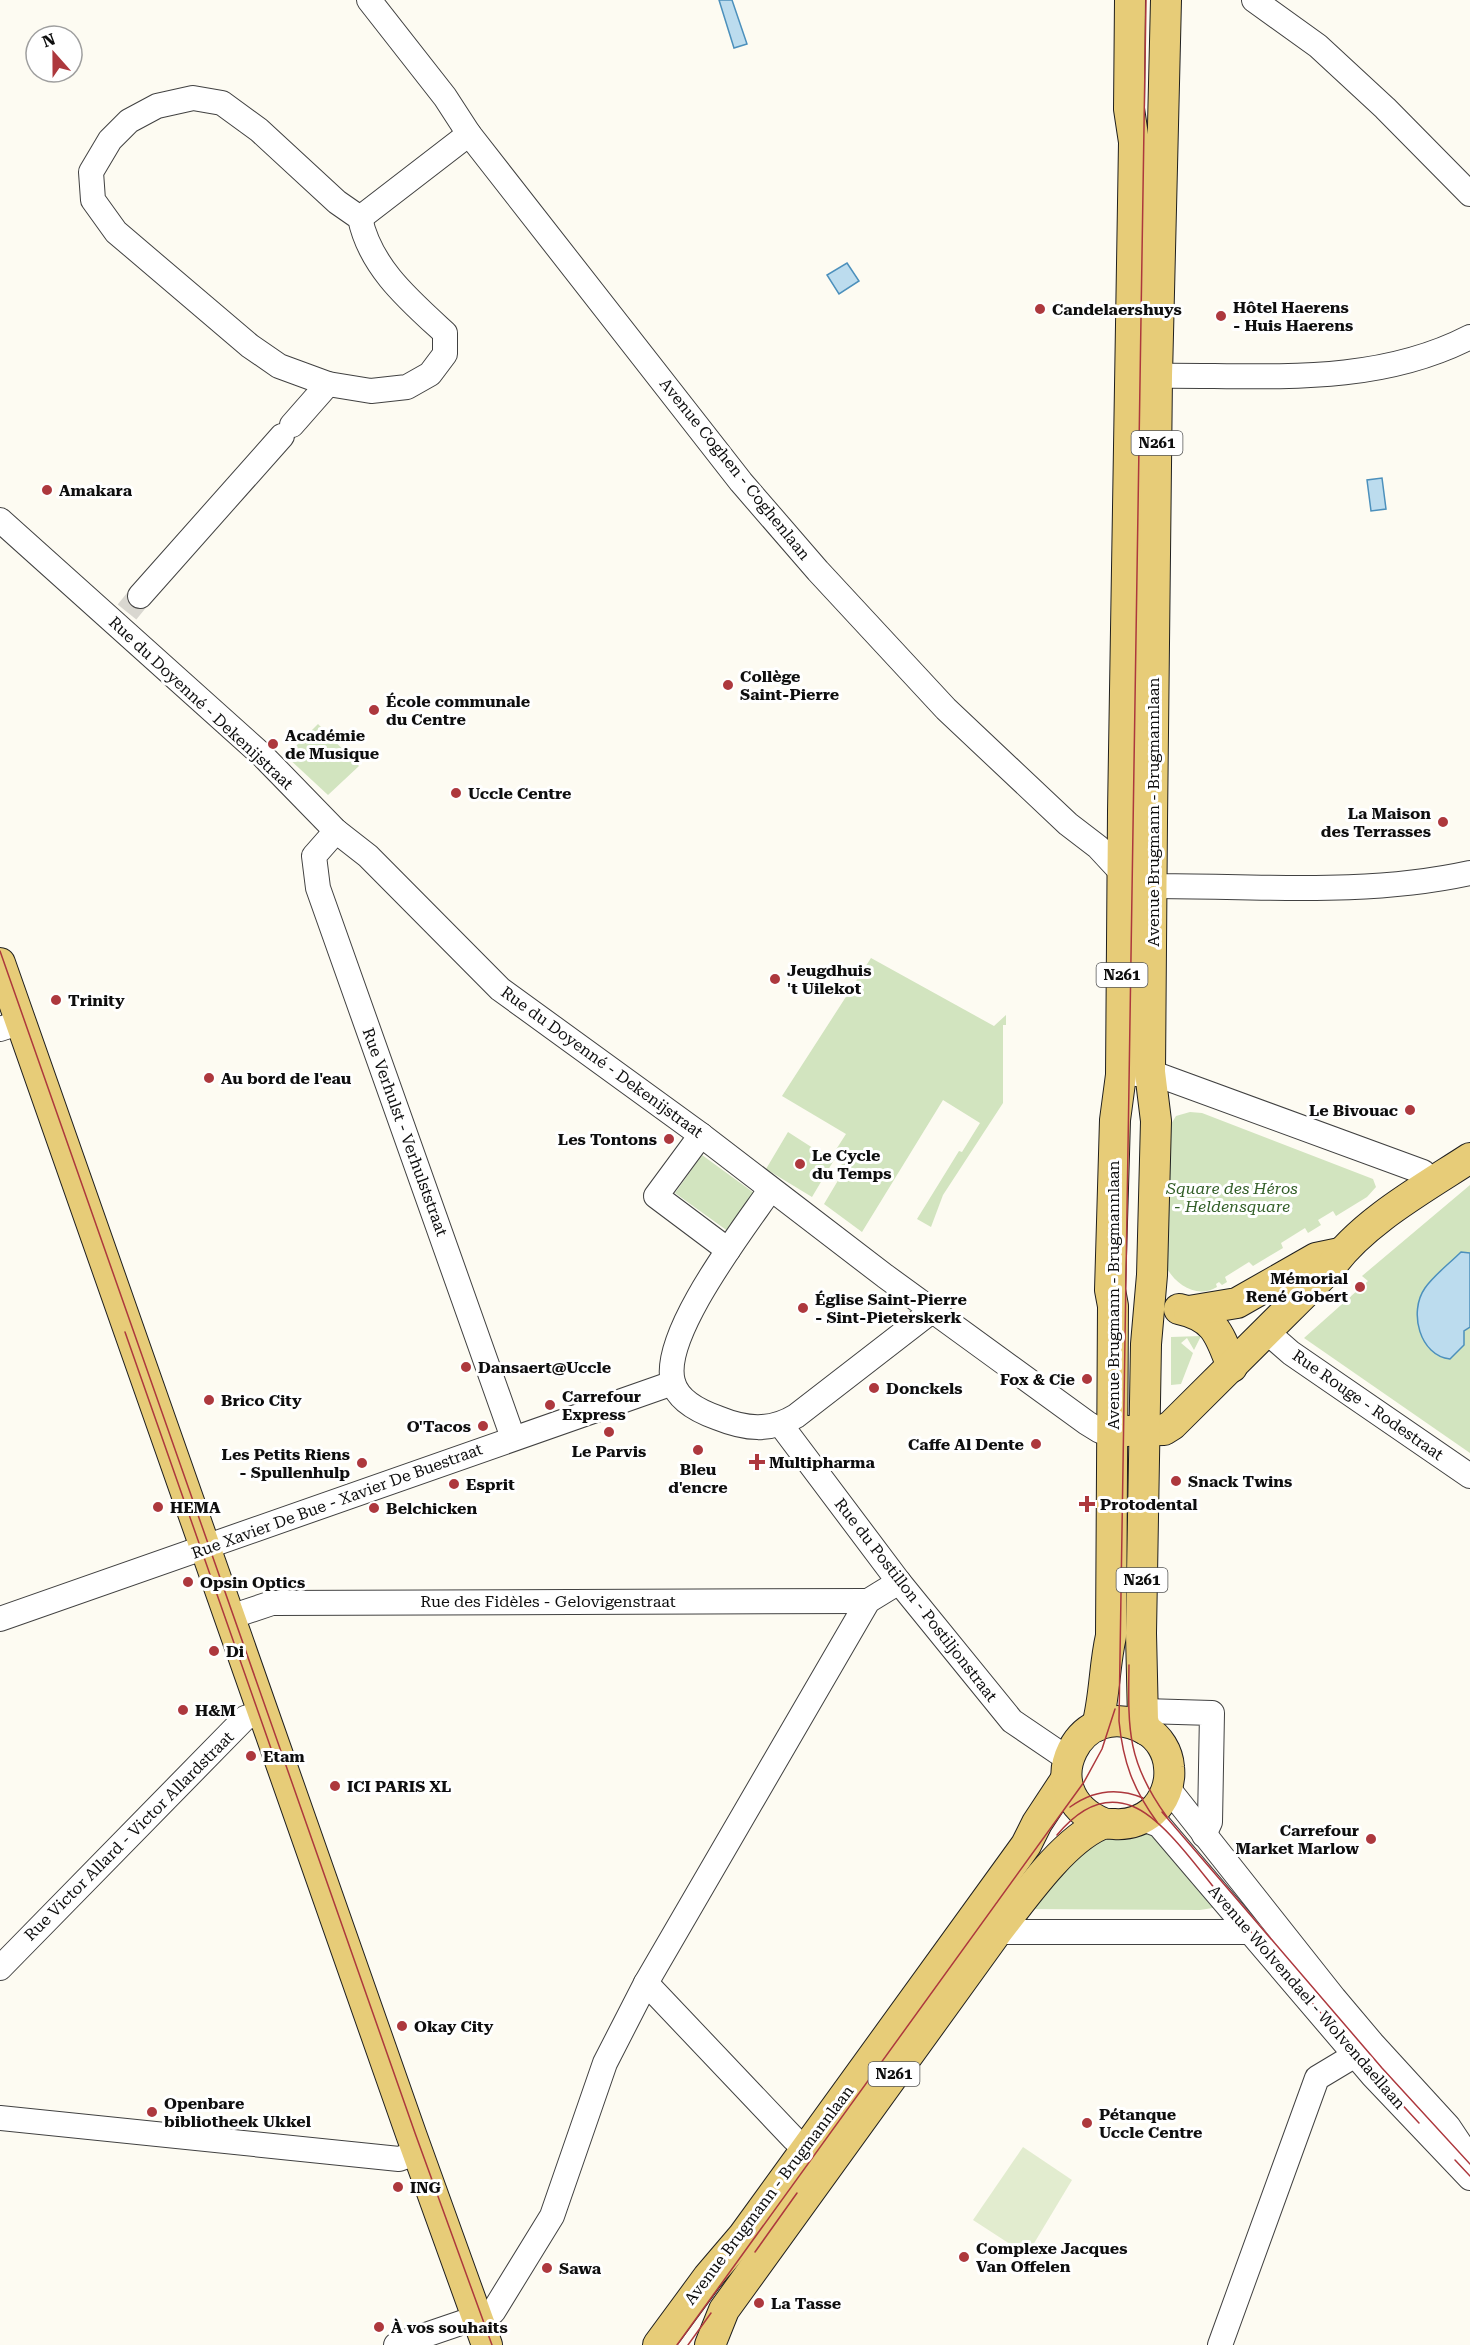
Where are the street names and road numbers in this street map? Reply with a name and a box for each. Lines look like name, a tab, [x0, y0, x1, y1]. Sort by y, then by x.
street label: Avenue Coghen - Coghenlaan	[656, 374, 814, 564]
road number: N261	[1132, 431, 1182, 455]
street label: Rue du Doyenné - Dekenijstraat	[105, 612, 297, 794]
street label: Avenue Brugmann - Brugmannlaan	[1144, 677, 1163, 947]
road number: N261	[1096, 963, 1148, 987]
street label: Rue du Doyenné - Dekenijstraat	[497, 982, 707, 1142]
street label: Rue Verhulst - Verhulststraat	[358, 1025, 452, 1239]
street label: Avenue Brugmann - Brugmannlaan	[1104, 1160, 1123, 1430]
street label: Rue Rouge - Rodestraat	[1289, 1346, 1447, 1464]
street label: Rue Xavier De Bue - Xavier De Buestraat	[189, 1439, 485, 1563]
street label: Rue du Postillon - Postiljonstraat	[831, 1495, 1001, 1705]
road number: N261	[1116, 1568, 1168, 1592]
street label: Rue des Fidèles - Gelovigenstraat	[420, 1592, 676, 1611]
street label: Rue Victor Allard - Victor Allardstraat	[20, 1727, 238, 1945]
street label: Avenue Wolvendael - Wolvendaellaan	[1205, 1881, 1409, 2113]
road number: N261	[868, 2062, 920, 2086]
street label: Avenue Brugmann - Brugmannlaan	[680, 2082, 858, 2308]

